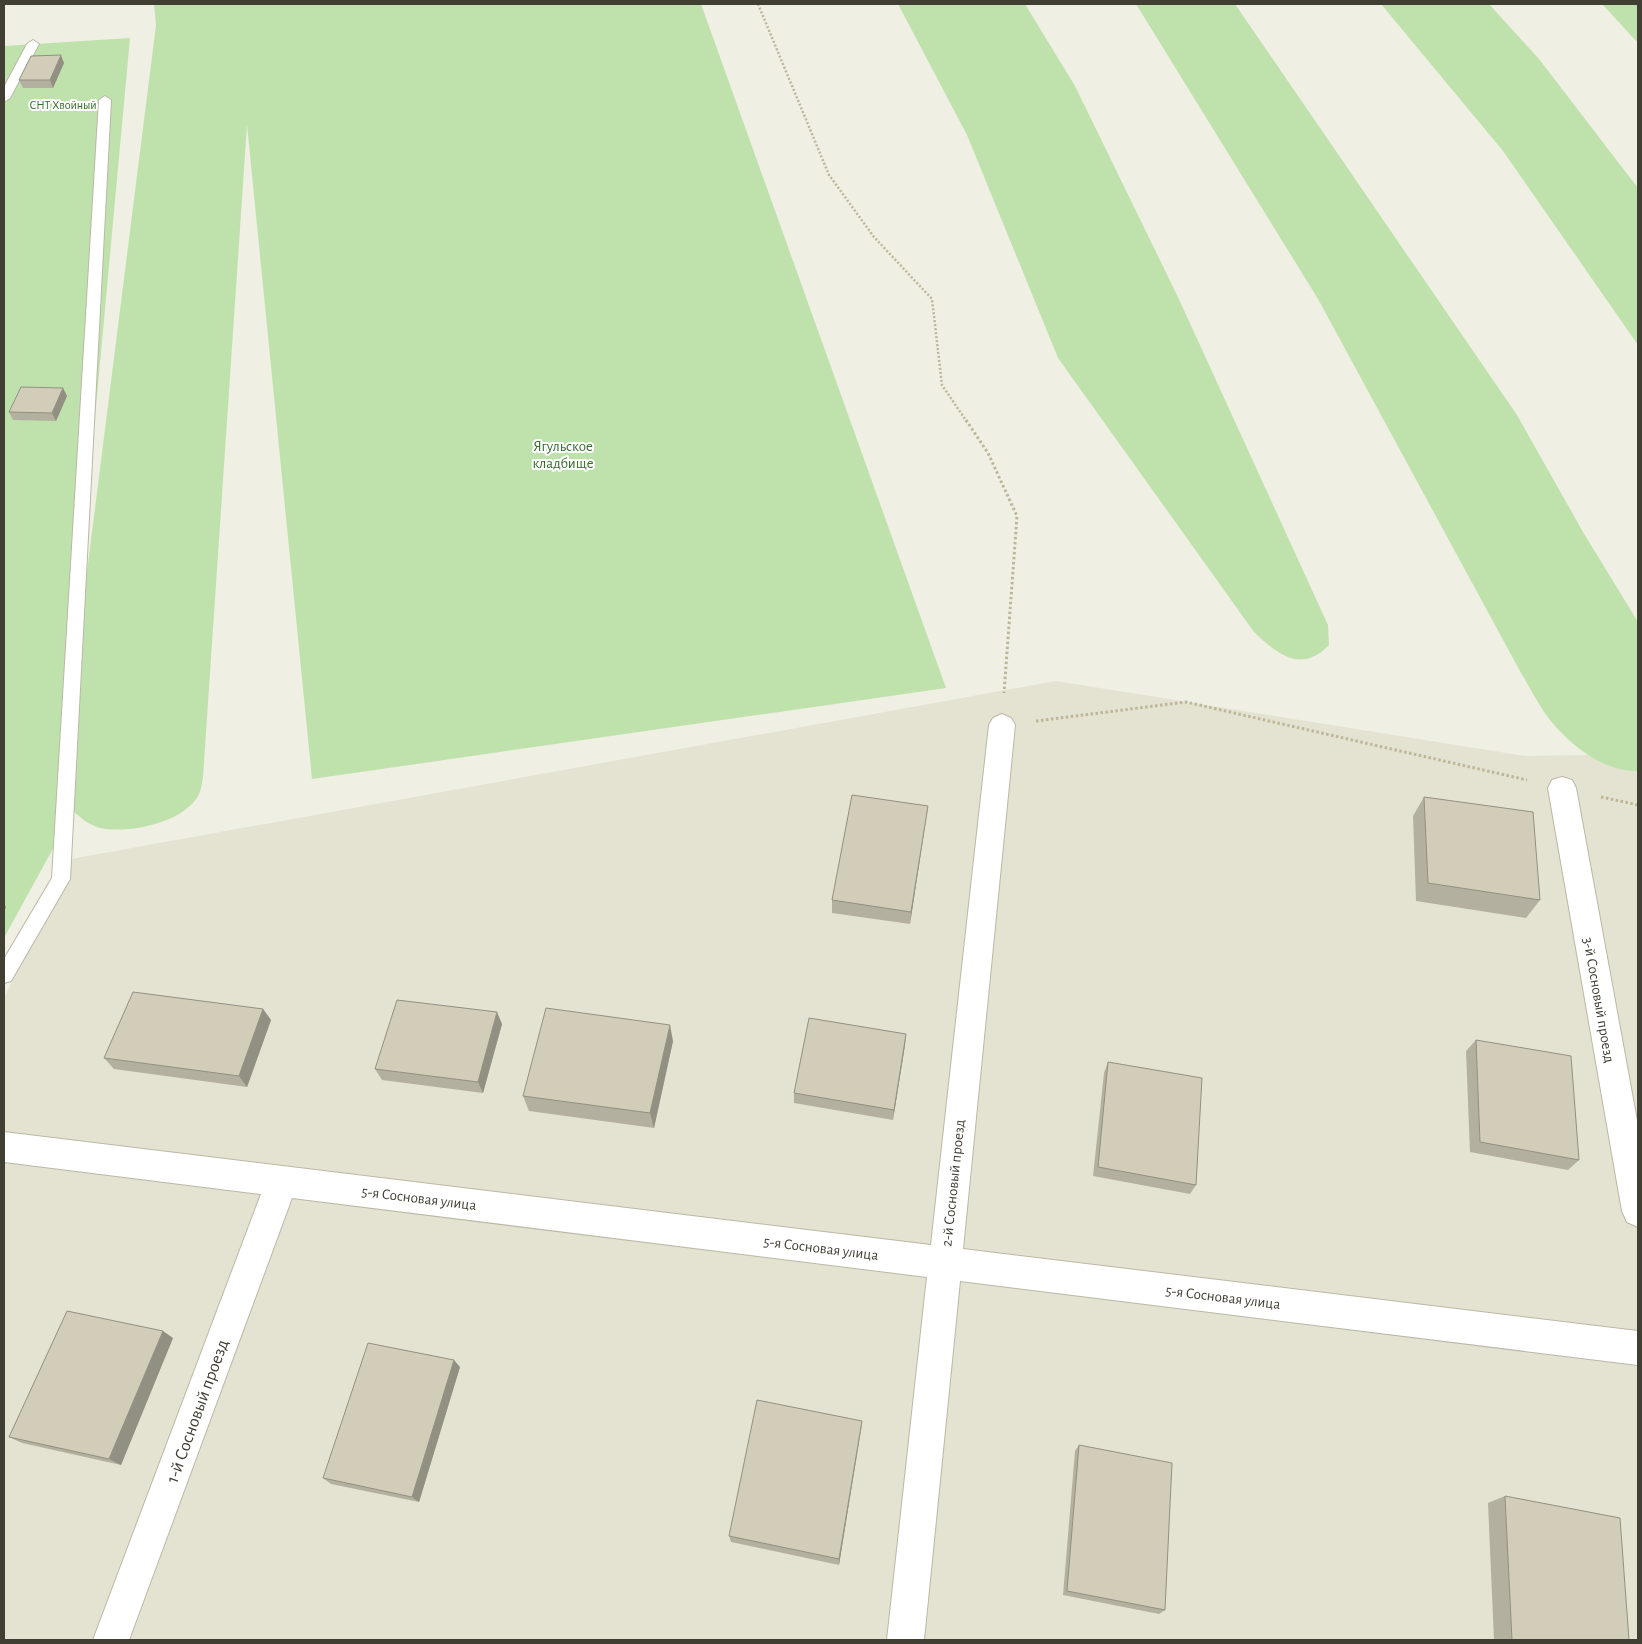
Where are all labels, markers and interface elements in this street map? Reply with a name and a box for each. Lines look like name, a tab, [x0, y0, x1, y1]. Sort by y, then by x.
park label: СНТ Хвойный	[29, 99, 97, 111]
park label: Ягульское кладбище	[532, 439, 594, 471]
street label: 3-й Сосновый проезд	[1580, 936, 1617, 1064]
street label: 2-й Сосновый проезд	[939, 1119, 968, 1247]
street label: 5-я Сосновая улица	[361, 1184, 477, 1213]
street label: 5-я Сосновая улица	[763, 1234, 879, 1263]
street label: 5-я Сосновая улица	[1165, 1283, 1281, 1312]
street label: 1-й Сосновый проезд	[164, 1337, 232, 1486]

